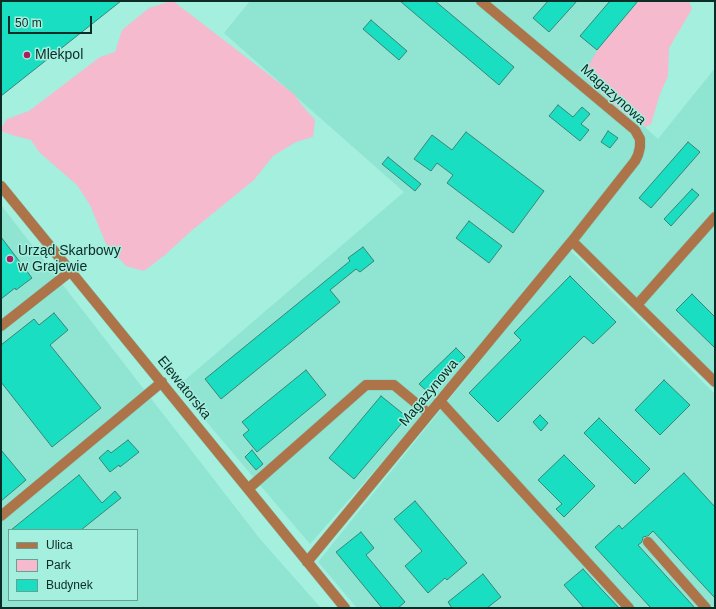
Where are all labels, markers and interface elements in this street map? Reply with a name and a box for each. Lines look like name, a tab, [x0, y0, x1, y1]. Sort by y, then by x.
scale bar	[10, 8, 94, 34]
text: 50 m	[15, 16, 42, 30]
place label: Mlekpol	[35, 47, 83, 63]
marker: Mlekpol	[22, 50, 32, 60]
street label: Magazynowa	[577, 61, 649, 129]
place label: Urząd Skarbowy w Grajewie	[18, 243, 121, 276]
marker: Urząd Skarbowy w Grajewie	[5, 254, 15, 264]
street label: Elewatorska	[153, 353, 215, 423]
street label: Magazynowa	[396, 356, 462, 430]
legend	[8, 529, 138, 601]
text: Ulica	[46, 538, 73, 552]
text: Park	[46, 558, 71, 572]
text: Budynek	[46, 578, 93, 592]

